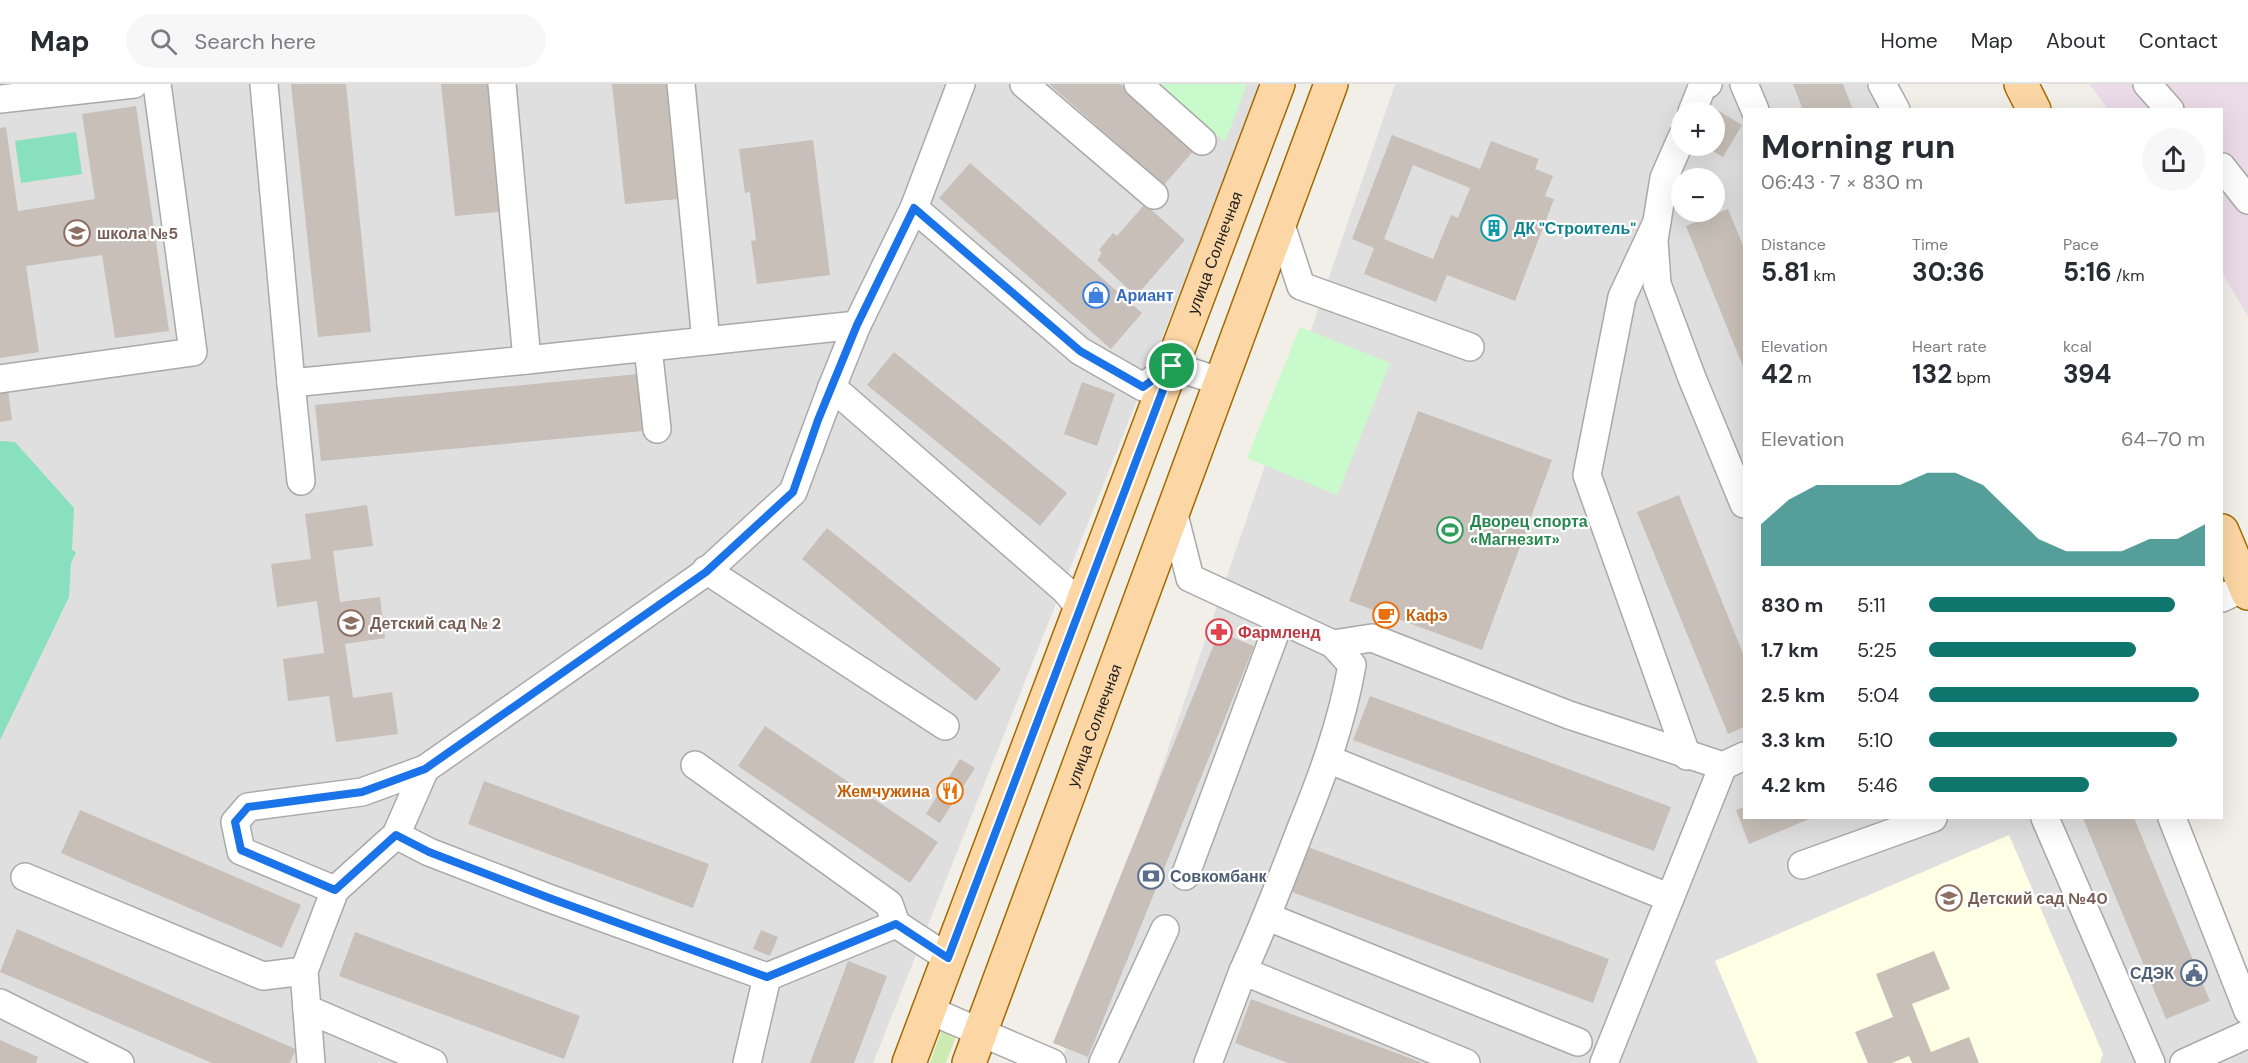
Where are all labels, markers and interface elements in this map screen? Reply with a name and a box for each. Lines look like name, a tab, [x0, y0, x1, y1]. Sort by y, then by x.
search box	[126, 14, 546, 68]
text: Map	[30, 23, 90, 60]
icon: search	[147, 25, 180, 58]
text: Search here	[195, 27, 316, 56]
text: Home	[1880, 27, 1938, 55]
text: Map	[1971, 27, 2013, 55]
text: About	[2046, 27, 2106, 55]
text: Contact	[2139, 27, 2218, 55]
map controls	[1671, 102, 1725, 222]
button: +	[1671, 102, 1725, 156]
text: Morning run	[1761, 125, 1955, 168]
button: share	[2142, 128, 2205, 191]
button: −	[1671, 168, 1725, 222]
text: 06:43 · 7 × 830 m	[1761, 169, 1923, 195]
street label: улица Солнечная	[1182, 188, 1247, 317]
building icon: ДК "Строитель"	[1479, 213, 1509, 243]
school or university icon: школа №5	[62, 218, 92, 248]
place label: ДК "Строитель"	[1514, 218, 1636, 239]
place label: школа №5	[97, 223, 178, 244]
text: Distance	[1761, 234, 1826, 255]
text: Time	[1912, 234, 1948, 255]
text: Pace	[2063, 234, 2099, 255]
text: 5.81	[1761, 255, 1809, 289]
text: 30:36	[1912, 255, 1985, 289]
text: 5:16	[2063, 255, 2112, 289]
text: km	[1809, 265, 1836, 286]
text: /km	[2112, 265, 2145, 286]
shop icon: Ариант	[1081, 280, 1111, 310]
place label: Ариант	[1116, 285, 1174, 306]
text: Elevation	[1761, 336, 1828, 357]
text: Heart rate	[1912, 336, 1987, 357]
text: kcal	[2063, 336, 2092, 357]
pin	[1146, 340, 1197, 391]
icon: arrive	[1155, 349, 1188, 382]
text: 42	[1761, 357, 1793, 391]
text: 132	[1912, 357, 1952, 391]
text: 394	[2063, 357, 2111, 391]
text: m	[1793, 367, 1811, 388]
text: bpm	[1952, 367, 1991, 388]
text: Elevation	[1761, 426, 1844, 452]
text: 64–70 m	[2121, 426, 2205, 452]
place label: Дворец спорта «Магнезит»	[1470, 511, 1588, 550]
sports icon: Дворец спорта «Магнезит»	[1435, 515, 1465, 545]
text: 830 m	[1761, 592, 1823, 618]
text: 5:11	[1857, 592, 1886, 618]
cafe icon: Кафэ	[1371, 600, 1401, 630]
place label: Кафэ	[1406, 605, 1448, 626]
school or university icon: Детский сад № 2	[336, 608, 366, 638]
place label: Детский сад № 2	[370, 613, 501, 634]
pharmacy icon: Фармленд	[1204, 617, 1234, 647]
place label: Фармленд	[1238, 622, 1321, 643]
text: 1.7 km	[1761, 637, 1819, 663]
text: 5:25	[1857, 637, 1897, 663]
street label: улица Солнечная	[1062, 661, 1126, 790]
text: 2.5 km	[1761, 682, 1825, 708]
text: 5:04	[1857, 682, 1899, 708]
text: 3.3 km	[1761, 727, 1825, 753]
text: 5:10	[1857, 727, 1893, 753]
text: 4.2 km	[1761, 772, 1826, 798]
text: 5:46	[1857, 772, 1898, 798]
restaurant icon: Жемчужина	[935, 776, 965, 806]
place label: Жемчужина	[836, 781, 930, 802]
bank icon: Совкомбанк	[1136, 861, 1166, 891]
place label: Совкомбанк	[1170, 866, 1268, 887]
school or university icon: Детский сад №40	[1934, 883, 1964, 913]
place label: Детский сад №40	[1968, 888, 2108, 909]
public building icon: СДЭК	[2179, 958, 2209, 988]
place label: СДЭК	[2130, 963, 2174, 984]

